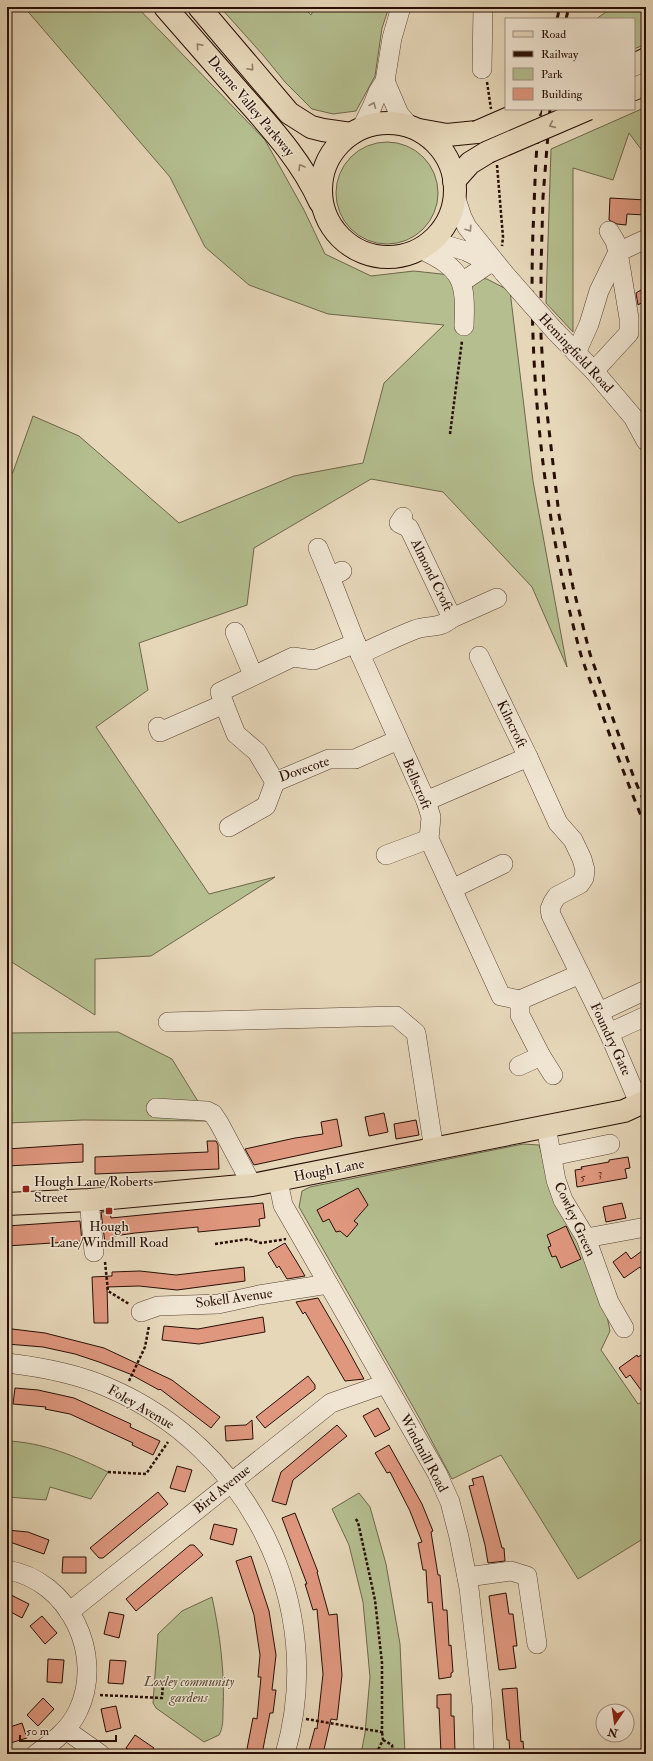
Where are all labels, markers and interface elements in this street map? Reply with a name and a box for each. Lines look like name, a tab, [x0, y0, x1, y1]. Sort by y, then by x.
legend	[505, 18, 635, 110]
text: Road	[541, 27, 566, 42]
one-way arrow	[197, 43, 204, 51]
text: Railway	[541, 47, 579, 62]
street label: Dearne Valley Parkway	[203, 52, 299, 161]
one-way arrow	[247, 64, 254, 71]
text: Park	[541, 67, 563, 82]
text: Building	[541, 87, 584, 102]
one-way arrow	[368, 102, 376, 109]
one-way arrow	[549, 120, 556, 128]
one-way arrow	[298, 164, 306, 171]
one-way arrow	[464, 225, 472, 232]
street label: Hemingfield Road	[535, 310, 617, 396]
street label: Almond Croft	[407, 535, 457, 614]
street label: Kilncroft	[493, 697, 531, 751]
street label: Dovecote	[276, 752, 332, 786]
street label: Bellscroft	[399, 756, 435, 812]
street label: Foundry Gate	[586, 1000, 635, 1079]
street label: Hough Lane	[292, 1155, 366, 1185]
house number: 3	[598, 1166, 602, 1181]
house number: 5	[580, 1170, 586, 1185]
place label: Hough Lane/Roberts Street	[34, 1173, 153, 1206]
street label: Cowley Green	[550, 1179, 600, 1259]
marker: Hough Lane/Roberts Street	[21, 1184, 31, 1194]
marker: Hough Lane/Windmill Road	[104, 1206, 114, 1216]
place label: Hough Lane/Windmill Road	[50, 1218, 168, 1251]
street label: Sokell Avenue	[194, 1284, 274, 1312]
street label: Foley Avenue	[104, 1381, 177, 1434]
street label: Windmill Road	[396, 1410, 452, 1495]
street label: Bird Avenue	[190, 1461, 254, 1517]
park label: Loxley community gardens	[143, 1673, 235, 1706]
north arrow	[595, 1703, 635, 1743]
scale bar	[20, 1717, 116, 1743]
text: 50 m	[26, 1724, 50, 1739]
text: N	[605, 1725, 620, 1740]

